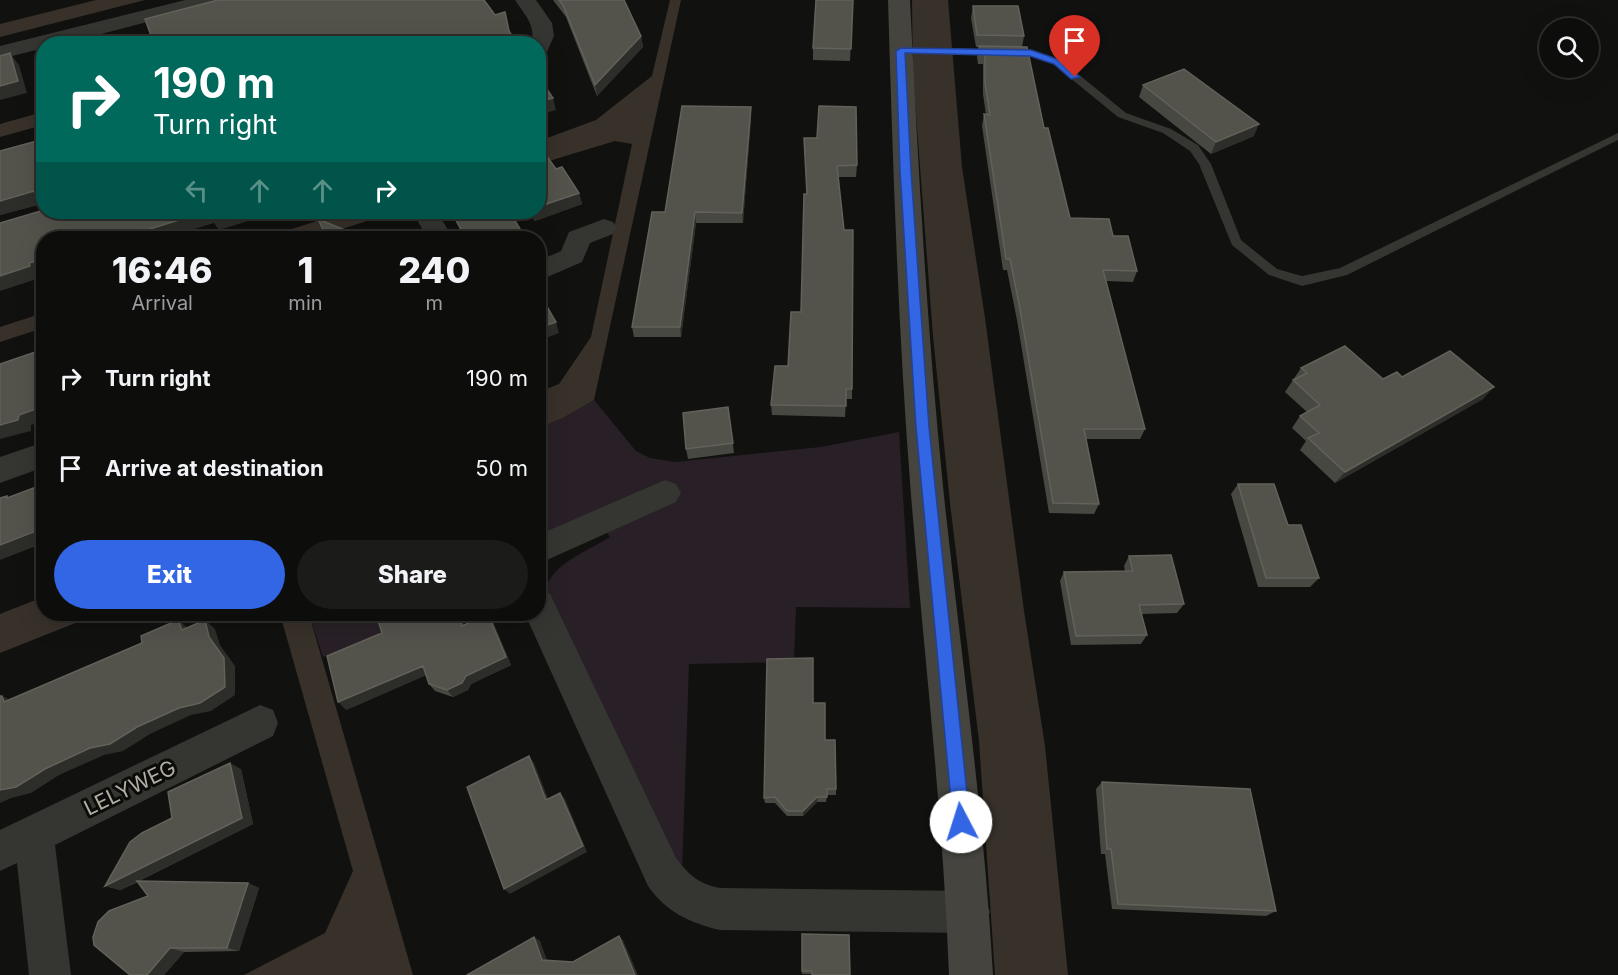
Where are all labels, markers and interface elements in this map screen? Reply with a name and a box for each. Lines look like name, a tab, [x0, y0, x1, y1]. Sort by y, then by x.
pin	[1049, 15, 1100, 77]
map controls	[1539, 18, 1599, 78]
button: search	[1539, 18, 1599, 78]
icon: arrive	[1058, 24, 1091, 57]
text: 190 m	[153, 57, 275, 108]
icon: right	[54, 60, 132, 138]
text: Turn right	[153, 108, 277, 141]
icon: left	[180, 174, 213, 207]
icon: ahead	[243, 174, 276, 207]
icon: ahead	[306, 174, 339, 207]
icon: right	[369, 174, 402, 207]
text: 16:46	[112, 248, 213, 292]
text: 1	[298, 248, 313, 292]
text: 240	[398, 248, 470, 292]
text: Arrival	[131, 291, 193, 315]
text: min	[288, 291, 323, 315]
text: m	[426, 291, 443, 315]
icon: right	[54, 362, 87, 395]
text: Turn right	[105, 365, 211, 391]
text: 190 m	[466, 365, 528, 391]
icon: arrive	[54, 452, 87, 485]
text: Arrive at destination	[105, 455, 324, 481]
text: 50 m	[475, 455, 528, 481]
button: Exit	[54, 540, 285, 609]
button: Share	[297, 540, 528, 609]
street label: LELYWEG	[80, 755, 180, 820]
position arrow	[929, 790, 993, 854]

